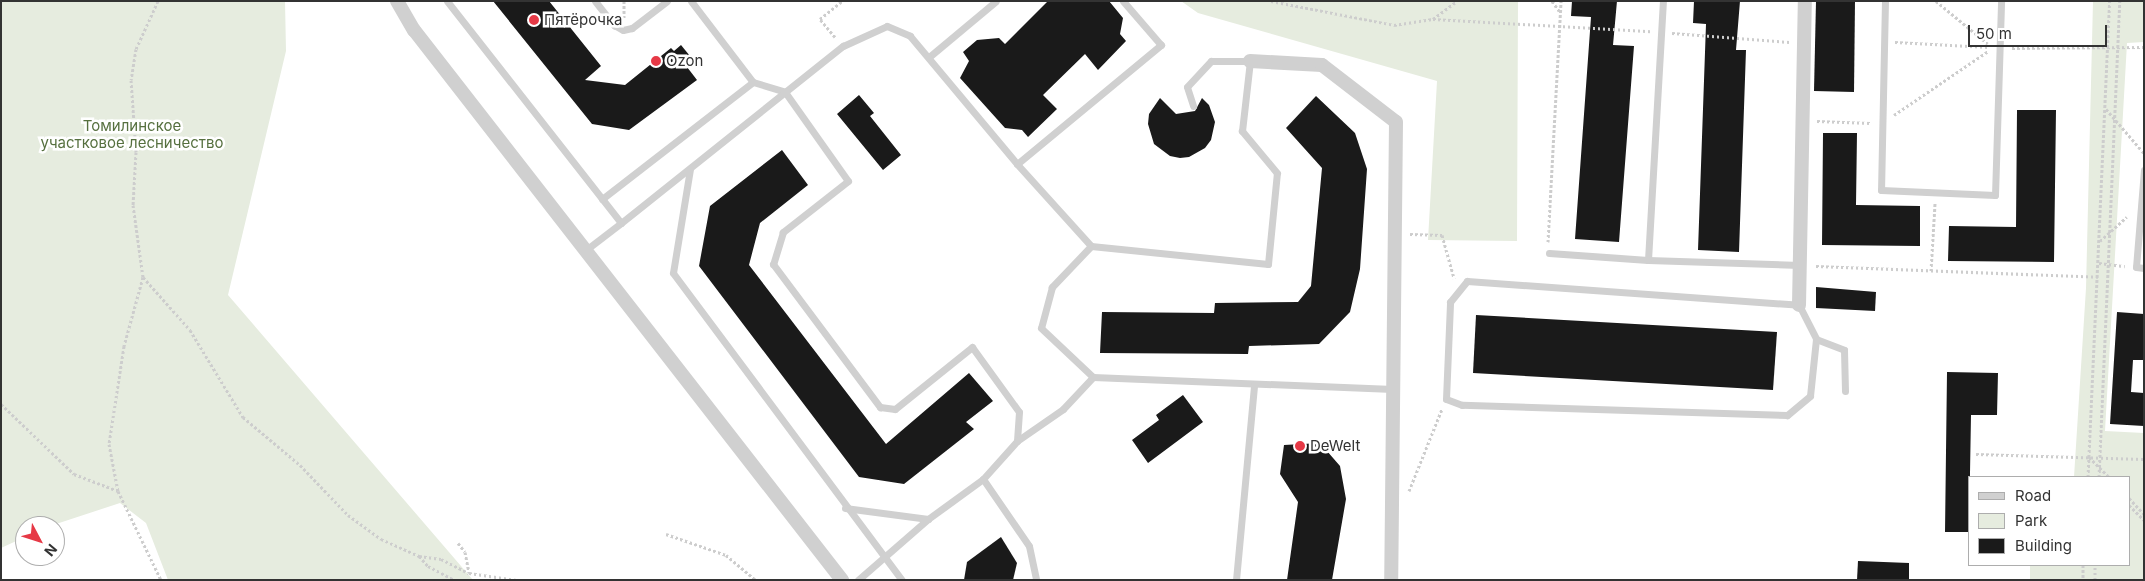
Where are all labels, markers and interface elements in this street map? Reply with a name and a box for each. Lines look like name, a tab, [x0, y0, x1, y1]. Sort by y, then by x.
place label: Пятёрочка	[544, 11, 622, 29]
marker: Пятёрочка	[528, 14, 540, 26]
scale bar	[1970, 15, 2109, 47]
text: 50 m	[1976, 24, 2012, 43]
place label: Ozon	[666, 52, 703, 70]
marker: Ozon	[650, 55, 662, 67]
park label: Томилинское участковое лесничество	[41, 116, 223, 151]
place label: DeWelt	[1310, 437, 1360, 455]
marker: DeWelt	[1294, 440, 1306, 452]
legend	[1968, 476, 2130, 566]
text: Road	[2015, 486, 2051, 505]
text: Park	[2015, 511, 2047, 530]
north arrow	[15, 516, 65, 566]
text: Building	[2015, 536, 2072, 555]
text: N	[41, 541, 61, 560]

